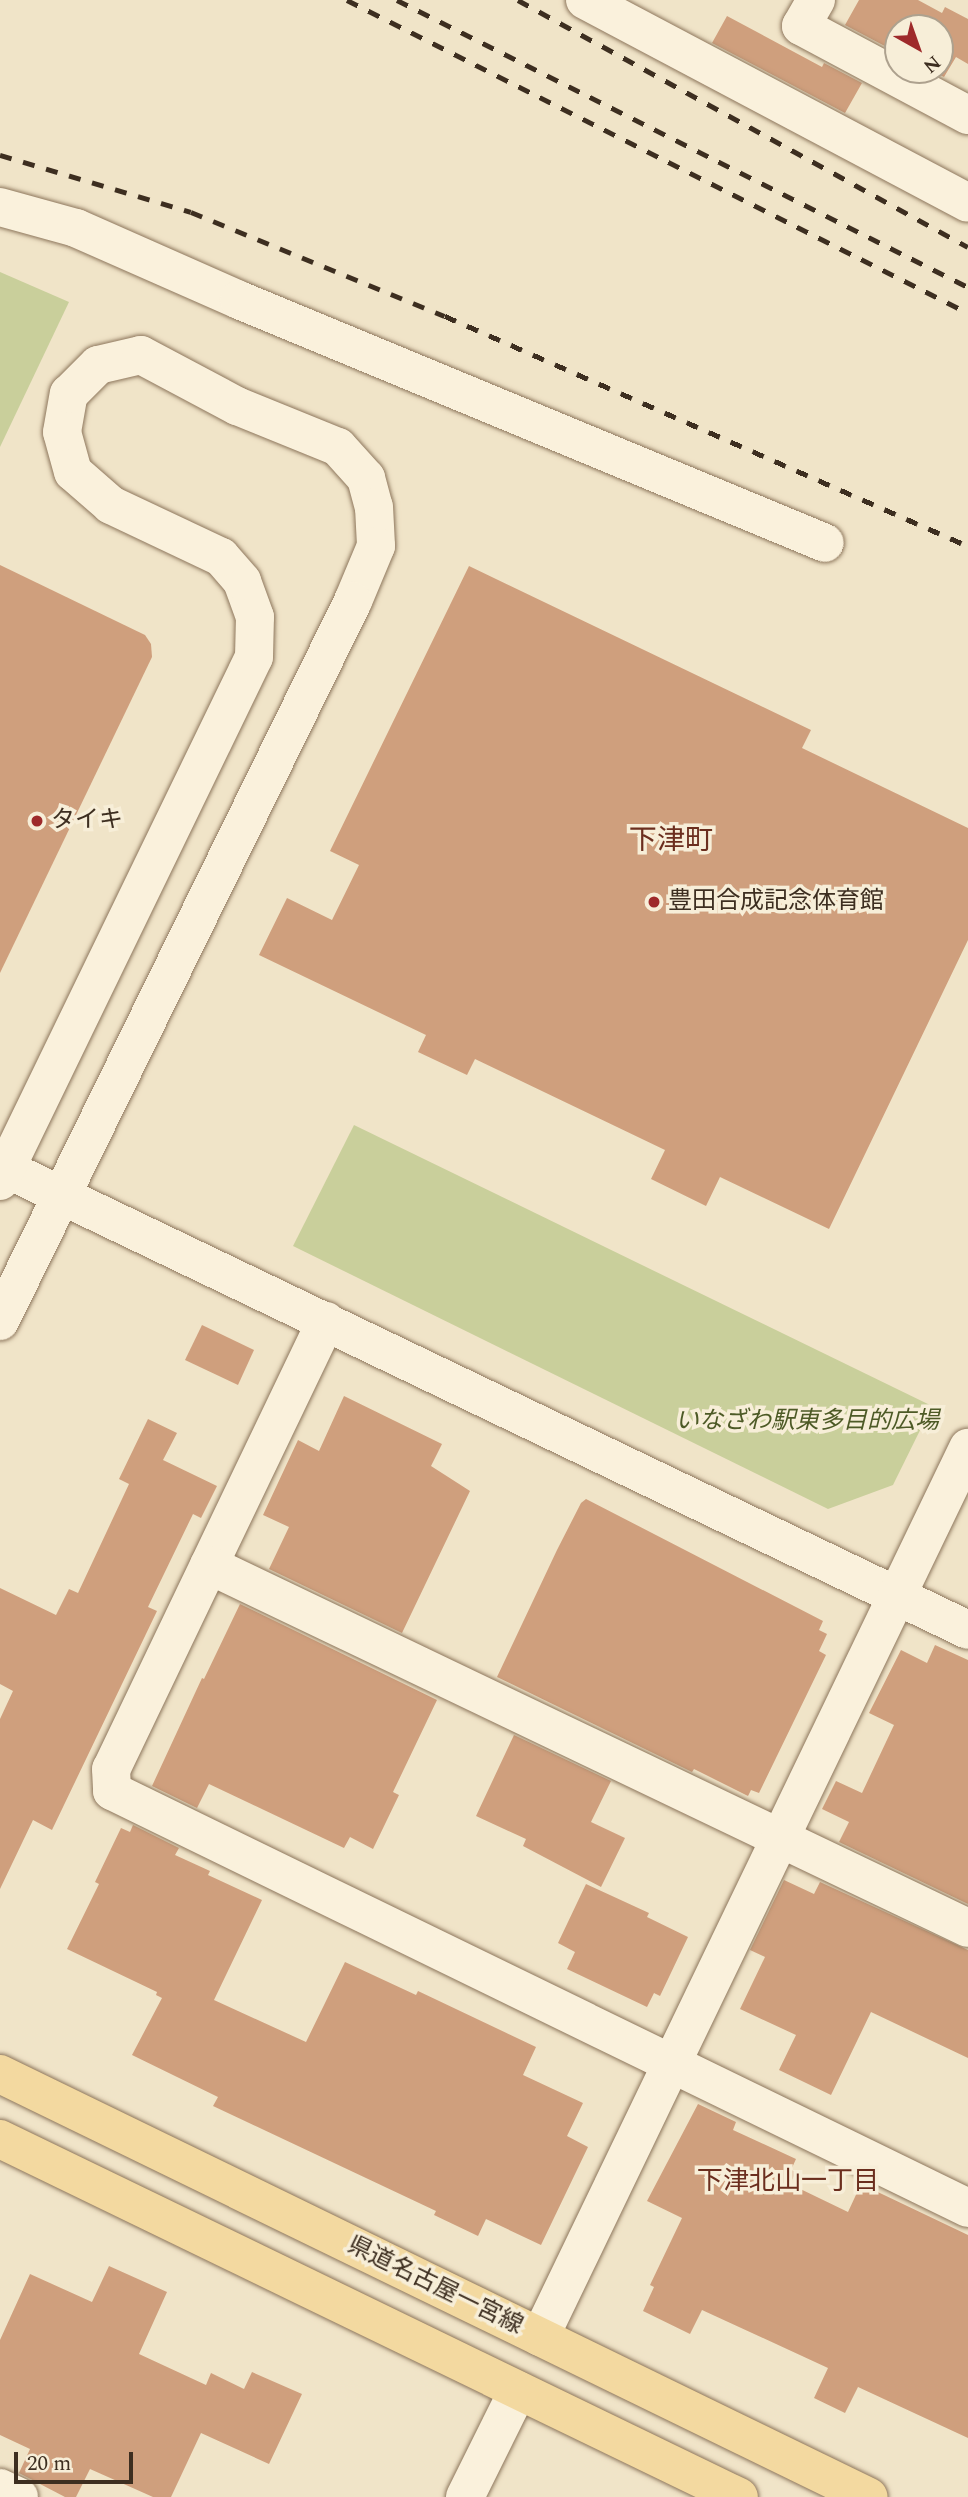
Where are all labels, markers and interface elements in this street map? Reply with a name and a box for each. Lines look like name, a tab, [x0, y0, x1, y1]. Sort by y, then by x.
north arrow	[884, 14, 954, 84]
text: N	[916, 48, 947, 80]
place label: タイキ	[51, 807, 123, 835]
marker: タイキ	[29, 813, 45, 829]
district label: 下津町	[629, 824, 713, 858]
place label: 豊田合成記念体育館	[668, 888, 884, 916]
marker: 豊田合成記念体育館	[646, 894, 662, 910]
park label: いなざわ駅東多目的広場	[675, 1408, 939, 1436]
district label: 下津北山一丁目	[697, 2166, 879, 2198]
street label: 県道名古屋一宮線	[342, 2231, 528, 2341]
scale bar	[18, 2438, 136, 2482]
text: 20 m	[27, 2448, 71, 2480]

